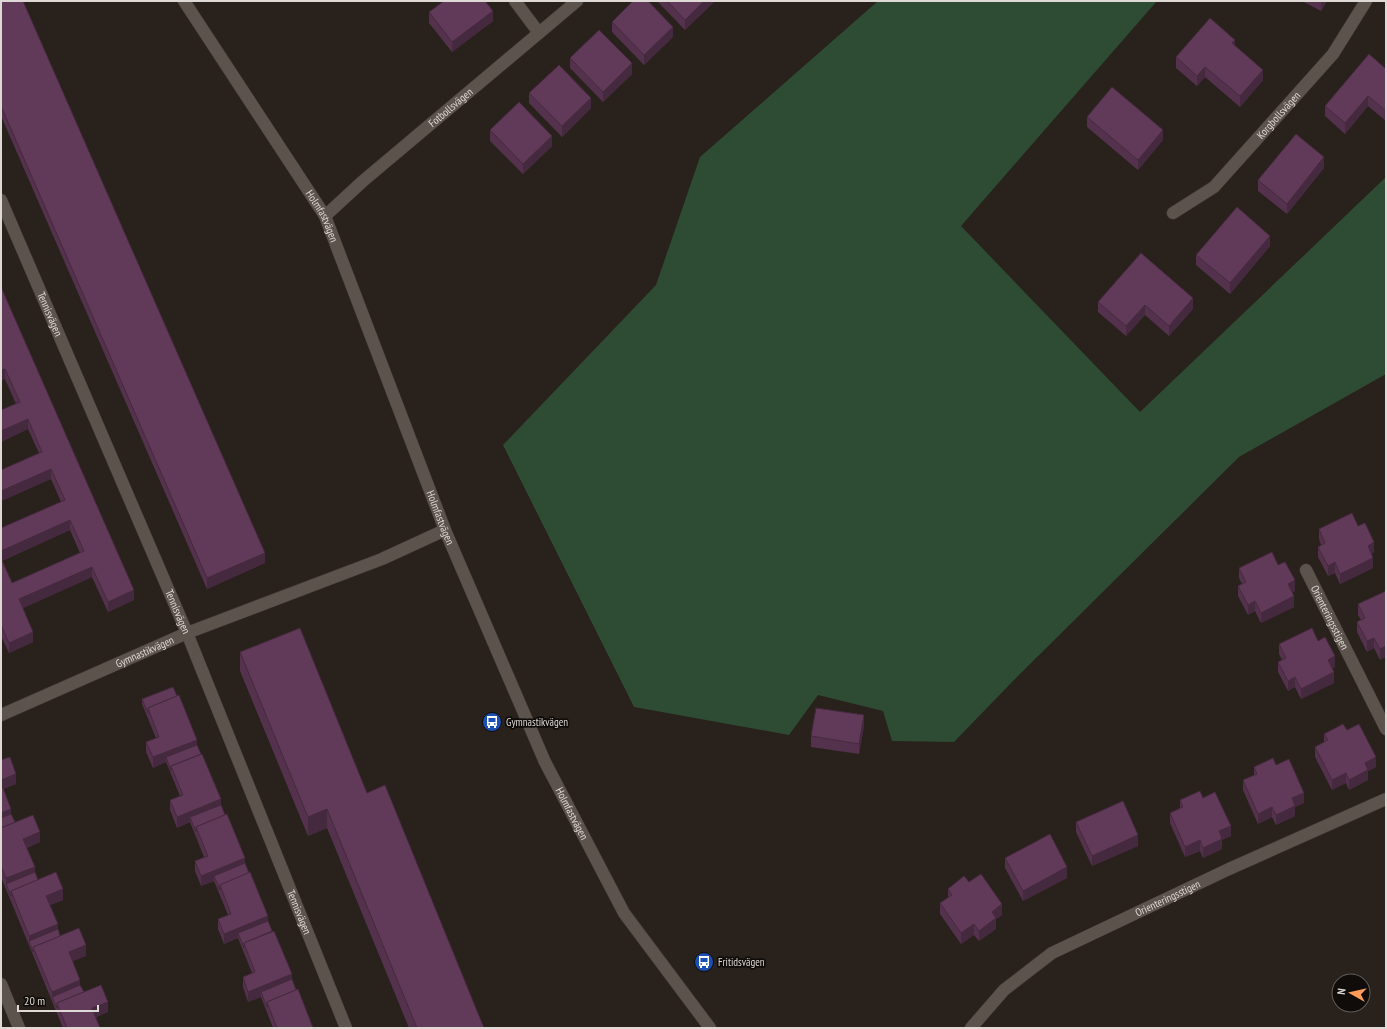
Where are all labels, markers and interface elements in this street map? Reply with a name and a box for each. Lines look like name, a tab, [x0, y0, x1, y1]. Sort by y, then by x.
street label: Fotbollsvägen	[425, 85, 476, 130]
street label: Korgbollsvägen	[1253, 88, 1303, 142]
street label: Holmfastvägen	[303, 187, 341, 244]
street label: Tennisvägen	[34, 290, 66, 338]
street label: Holmfastvägen	[424, 488, 458, 547]
street label: Orienteringsstigen	[1308, 583, 1352, 652]
street label: Tennisvägen	[162, 587, 194, 636]
street label: Gymnastikvägen	[113, 633, 176, 671]
bus stop icon: Gymnastikvägen	[481, 711, 503, 733]
place label: Gymnastikvägen	[506, 715, 568, 729]
street label: Holmfastvägen	[552, 785, 591, 842]
street label: Orienteringsstigen	[1133, 877, 1203, 919]
street label: Tennisvägen	[284, 888, 315, 937]
bus stop icon: Fritidsvägen	[693, 951, 715, 973]
place label: Fritidsvägen	[718, 955, 765, 969]
north arrow	[1331, 973, 1371, 1013]
scale bar	[18, 987, 98, 1013]
text: N	[1334, 988, 1348, 996]
text: 20 m	[24, 993, 45, 1008]

